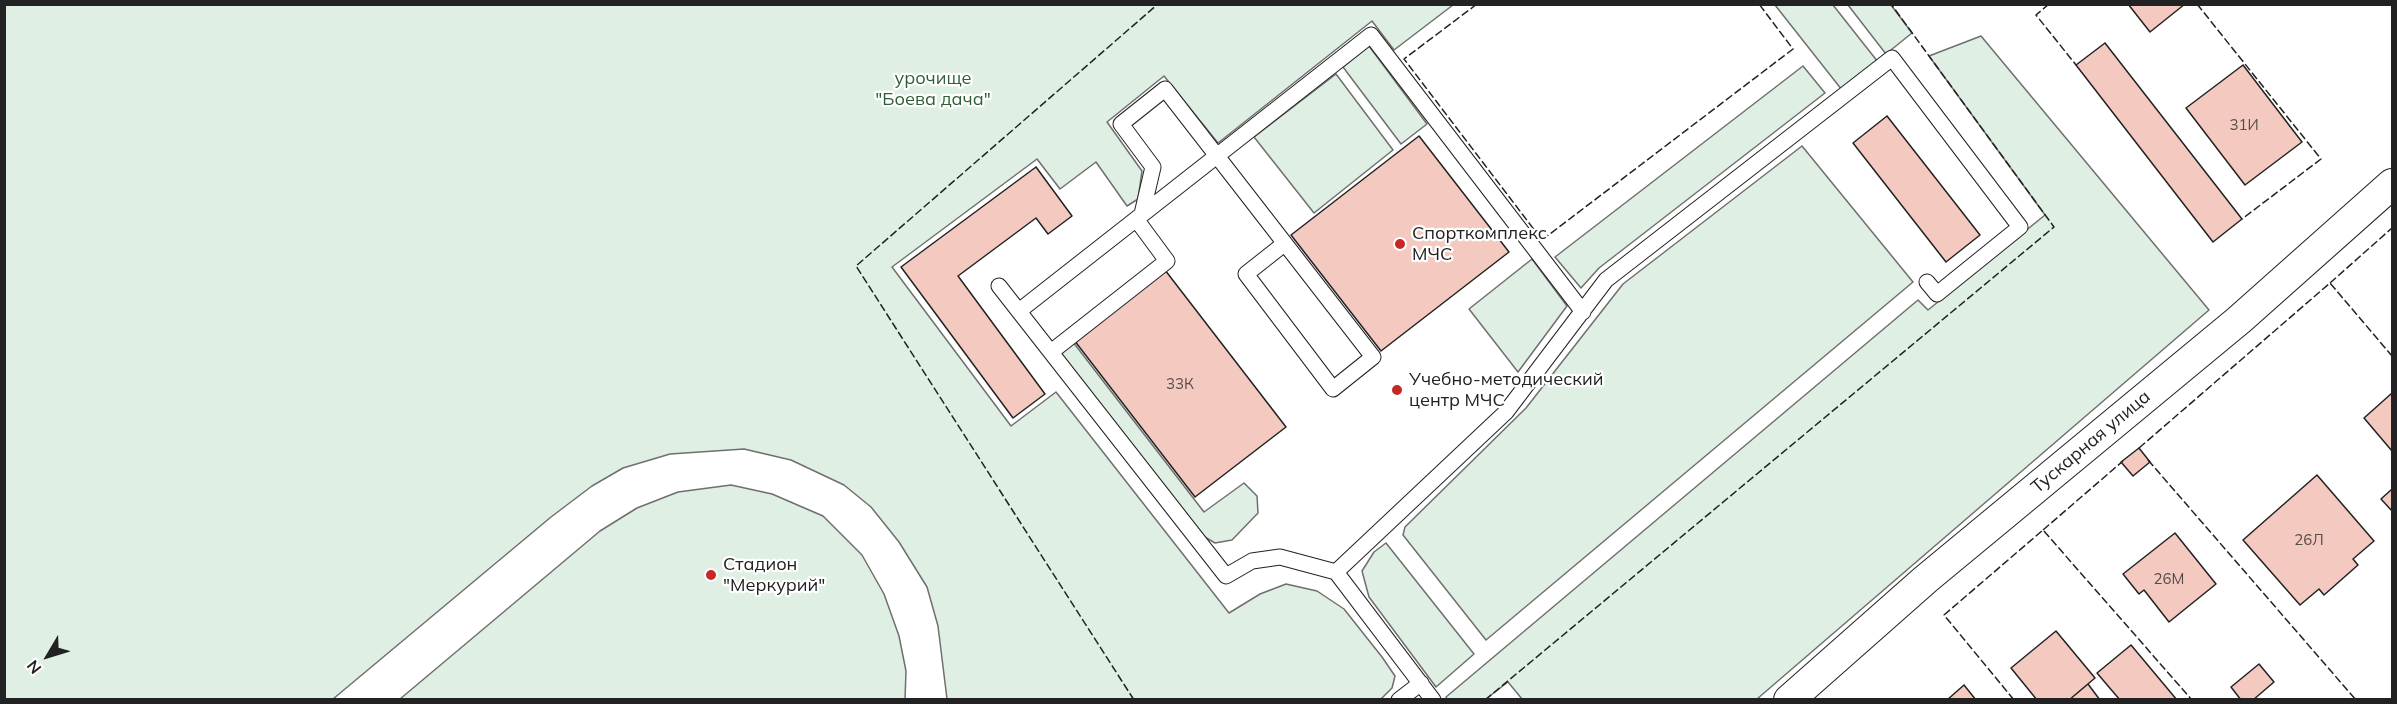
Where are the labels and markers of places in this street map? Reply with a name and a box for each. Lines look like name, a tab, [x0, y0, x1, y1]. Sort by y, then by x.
place label: Спорткомплекс МЧС	[1412, 223, 1547, 266]
marker: Спорткомплекс МЧС	[1393, 237, 1407, 251]
place label: Учебно-методический центр МЧС	[1409, 369, 1603, 412]
marker: Учебно-методический центр МЧС	[1390, 383, 1404, 397]
place label: Стадион "Меркурий"	[723, 554, 825, 596]
marker: Стадион "Меркурий"	[704, 568, 718, 582]

